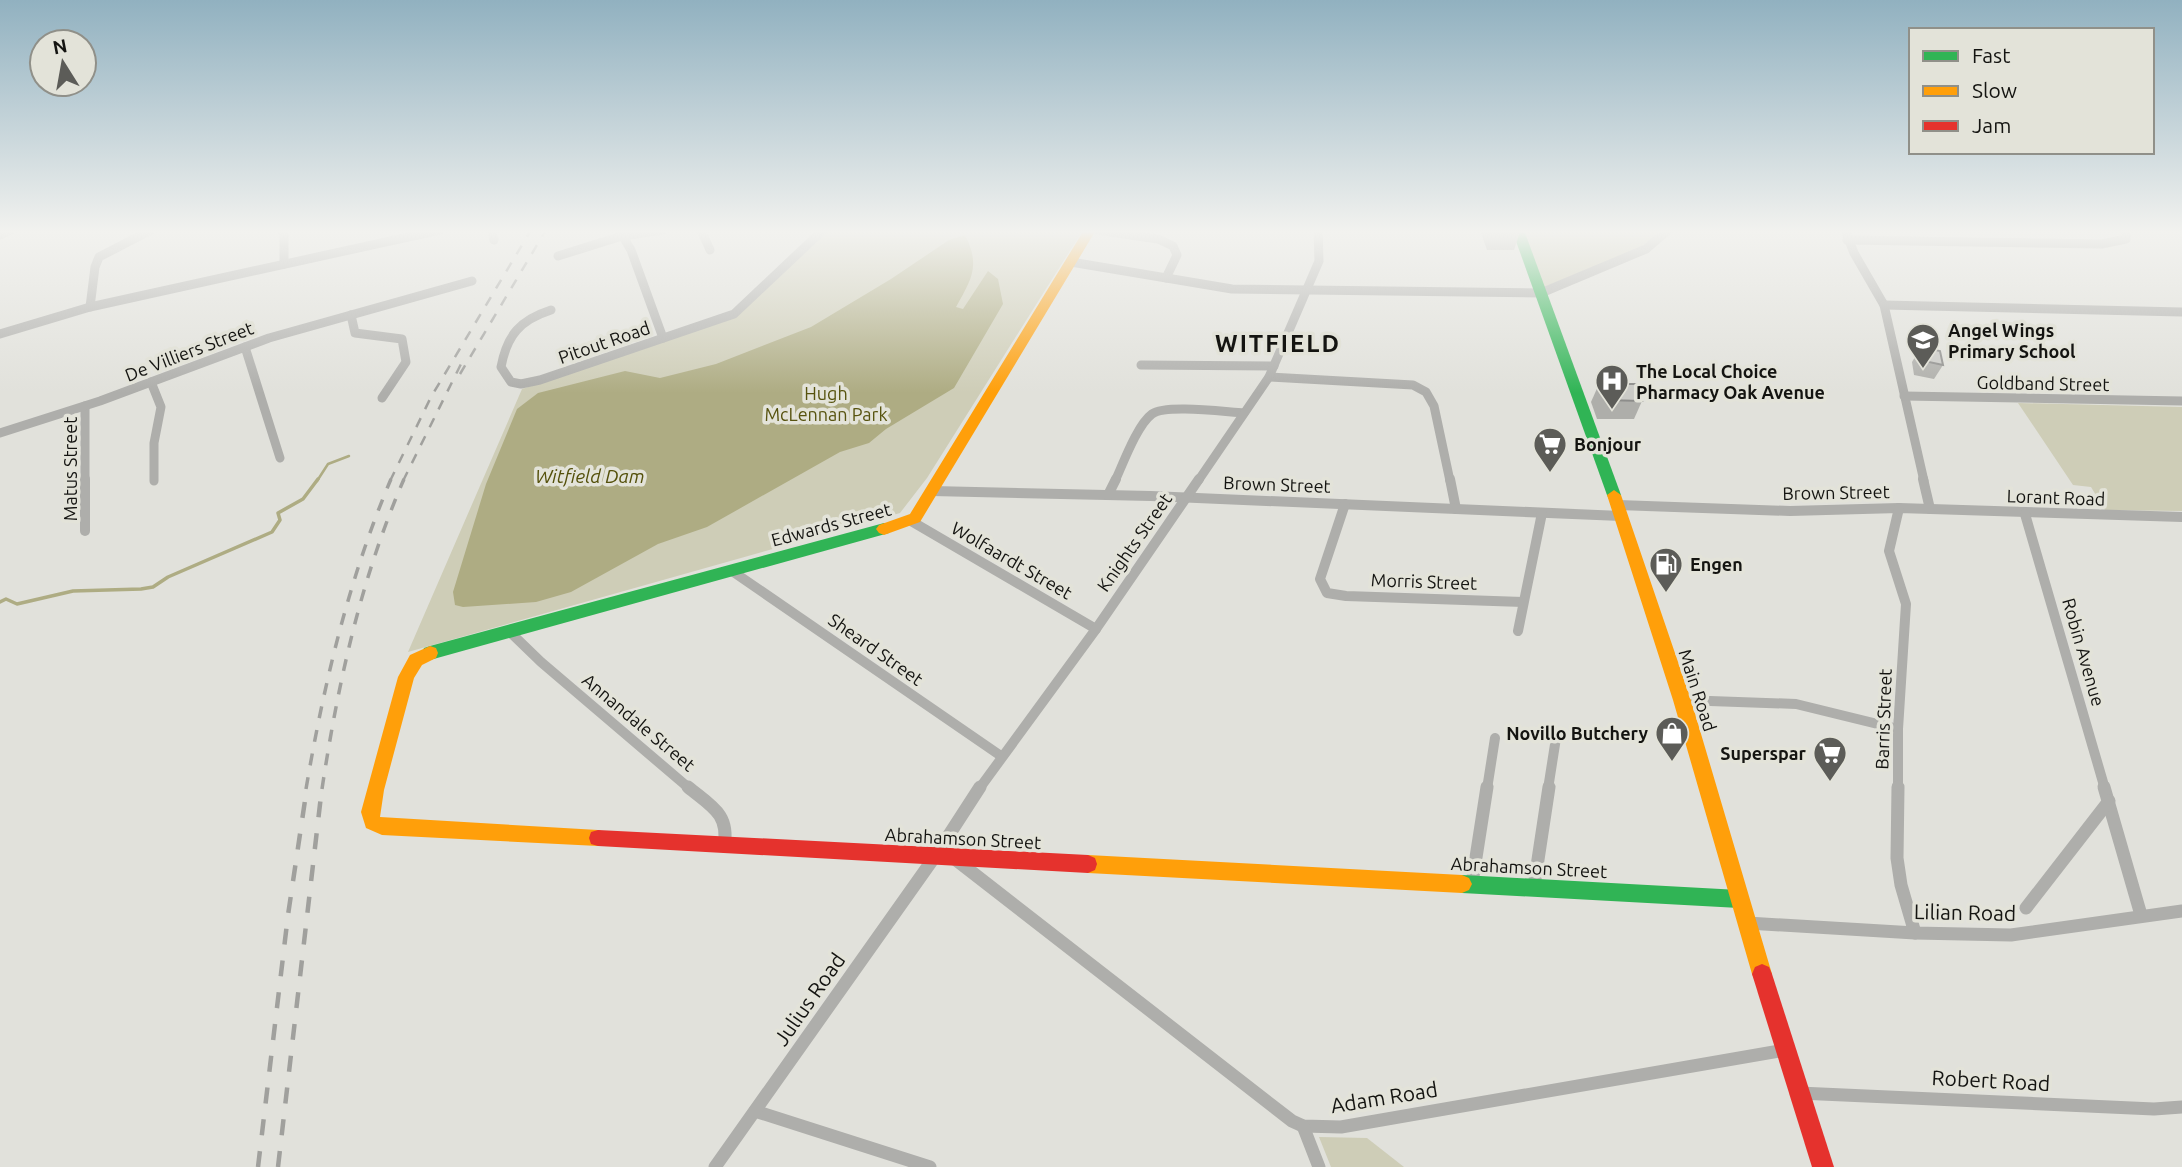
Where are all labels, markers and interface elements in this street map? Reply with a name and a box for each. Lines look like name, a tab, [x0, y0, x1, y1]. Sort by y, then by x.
north arrow	[28, 28, 98, 98]
legend	[1909, 28, 2154, 154]
text: N	[51, 34, 69, 58]
text: Fast	[1972, 43, 2010, 67]
text: Slow	[1972, 78, 2017, 102]
text: Jam	[1972, 113, 2011, 137]
street label: De Villiers Street	[122, 317, 256, 385]
street label: Pitout Road	[556, 317, 652, 367]
place label: Angel Wings Primary School	[1948, 320, 2076, 361]
school or university icon: Angel Wings Primary School	[1904, 321, 1942, 370]
district label: WITFIELD	[1215, 330, 1341, 357]
place label: The Local Choice Pharmacy Oak Avenue	[1636, 361, 1825, 402]
hospital icon: The Local Choice Pharmacy Oak Avenue	[1593, 362, 1631, 411]
street label: Goldband Street	[1976, 372, 2110, 394]
park label: Hugh McLennan Park	[764, 383, 888, 424]
street label: Matus Street	[60, 417, 80, 521]
supermarket icon: Bonjour	[1531, 425, 1569, 474]
place label: Bonjour	[1574, 434, 1642, 454]
water label: Witfield Dam	[535, 465, 645, 487]
street label: Brown Street	[1223, 472, 1331, 496]
street label: Brown Street	[1782, 481, 1890, 503]
street label: Lorant Road	[2006, 485, 2106, 509]
street label: Knights Street	[1093, 489, 1175, 595]
street label: Edwards Street	[769, 498, 893, 550]
street label: Wolfaardt Street	[948, 517, 1076, 603]
fuel station icon: Engen	[1647, 545, 1685, 594]
place label: Engen	[1690, 554, 1743, 574]
street label: Morris Street	[1370, 569, 1478, 593]
street label: Robin Avenue	[2059, 596, 2109, 708]
street label: Sheard Street	[825, 609, 927, 689]
street label: Main Road	[1675, 646, 1721, 734]
street label: Barris Street	[1871, 668, 1895, 770]
street label: Annandale Street	[579, 669, 699, 775]
shop icon: Novillo Butchery	[1653, 714, 1691, 763]
place label: Novillo Butchery	[1506, 723, 1648, 743]
supermarket icon: Superspar	[1811, 734, 1849, 783]
place label: Superspar	[1720, 743, 1807, 763]
street label: Abrahamson Street	[884, 824, 1042, 852]
street label: Abrahamson Street	[1450, 853, 1608, 881]
street label: Lilian Road	[1914, 899, 2016, 925]
street label: Julius Road	[768, 948, 850, 1050]
street label: Robert Road	[1931, 1065, 2051, 1095]
street label: Adam Road	[1329, 1077, 1439, 1117]

